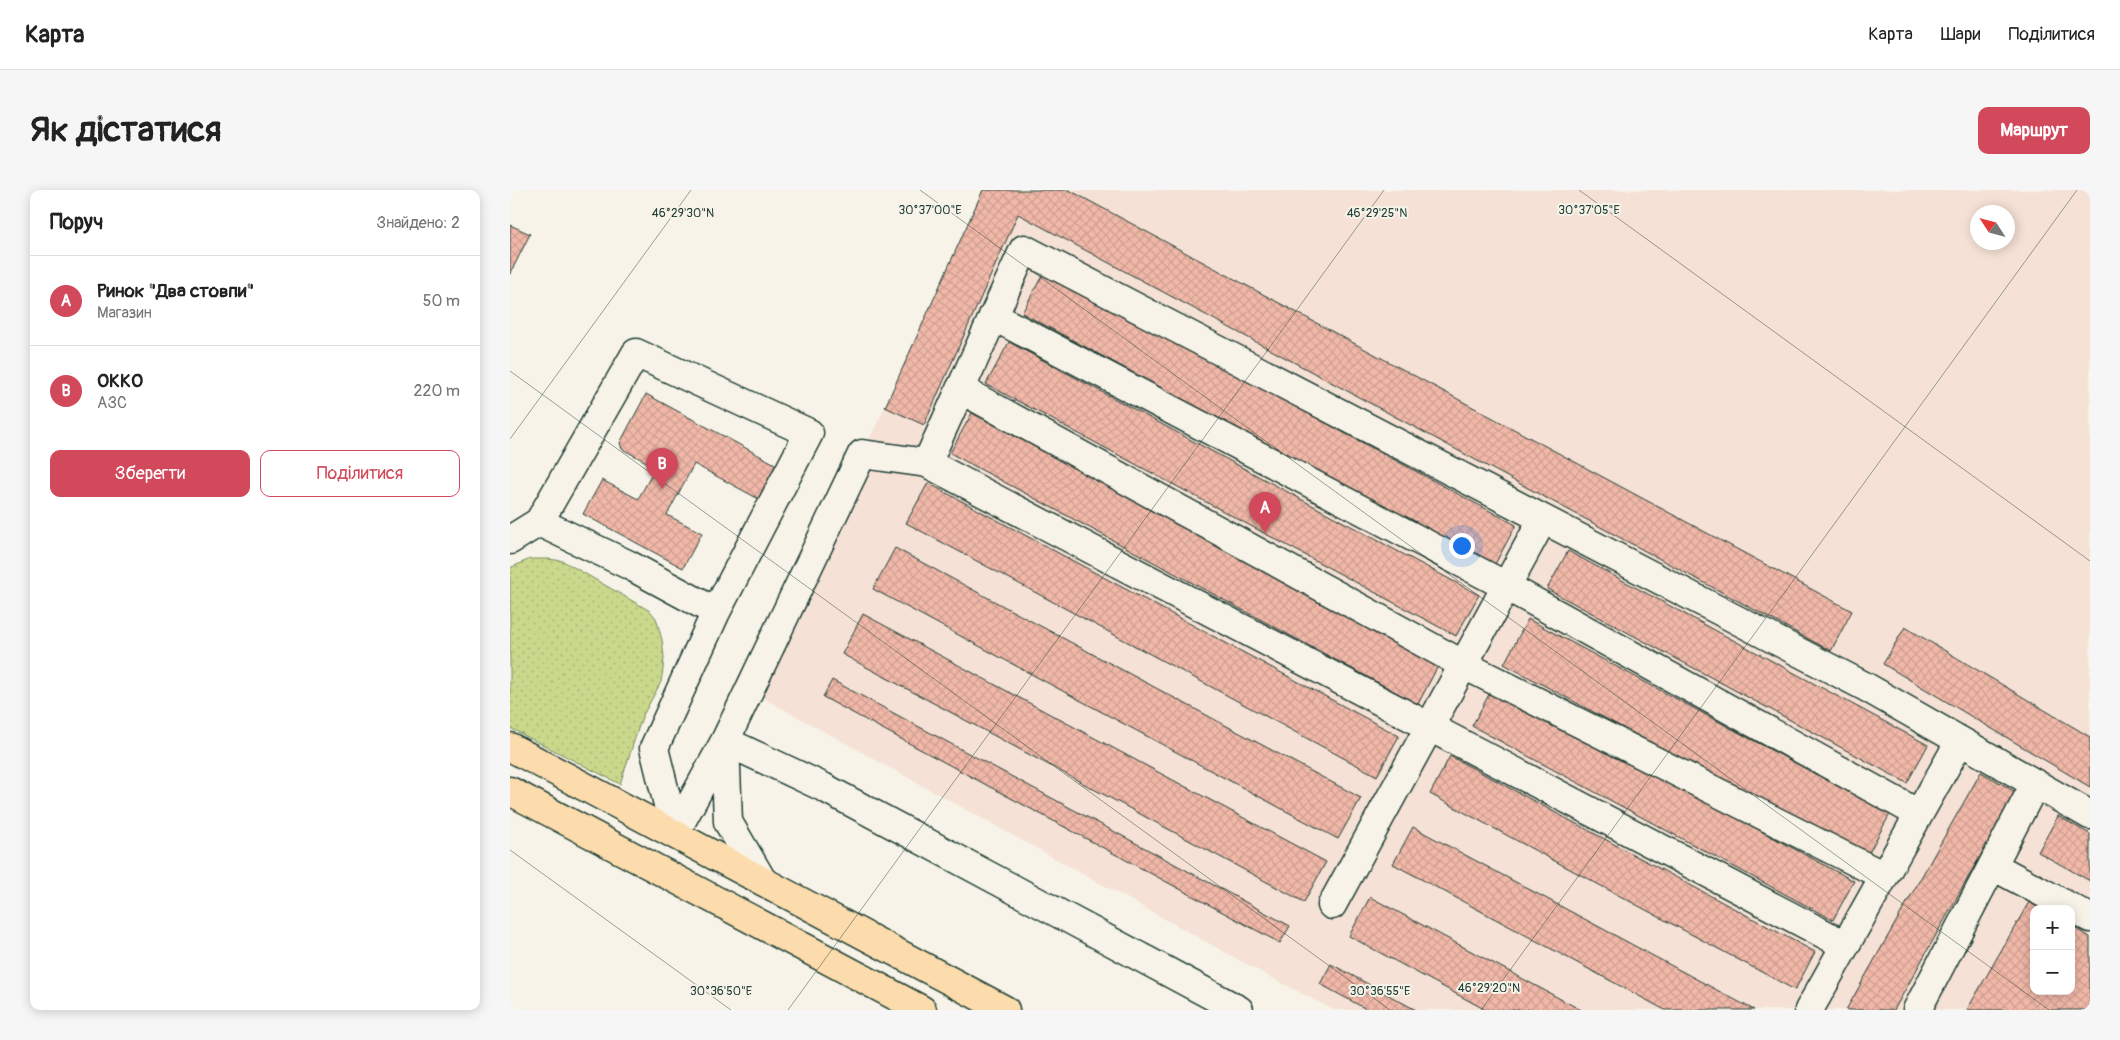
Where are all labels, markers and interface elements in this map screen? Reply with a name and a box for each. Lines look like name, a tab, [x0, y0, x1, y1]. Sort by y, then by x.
text: Карта	[25, 20, 84, 49]
text: Карта	[1868, 23, 1913, 46]
text: Шари	[1941, 23, 1980, 46]
text: Поділитися	[2008, 23, 2095, 46]
button: Маршрут	[1978, 107, 2090, 154]
text: Як дістатися	[30, 108, 221, 152]
text: 30°37'00"E	[898, 203, 962, 218]
text: 30°37'05"E	[1558, 203, 1620, 218]
north arrow	[1970, 205, 2015, 250]
text: 46°29'30"N	[652, 206, 714, 221]
text: 46°29'25"N	[1347, 206, 1407, 221]
text: Поруч	[50, 209, 103, 236]
text: Знайдено: 2	[377, 213, 460, 233]
text: Ринок "Два стовпи"	[97, 279, 254, 303]
text: A	[61, 291, 71, 311]
text: 50 m	[423, 291, 460, 311]
text: Магазин	[97, 303, 152, 323]
text: ОККО	[97, 369, 143, 393]
text: B	[61, 381, 71, 401]
text: 220 m	[414, 381, 460, 401]
text: АЗС	[97, 393, 127, 413]
pin: B	[646, 448, 678, 489]
button: Зберегти	[50, 450, 250, 497]
button: Поділитися	[260, 450, 460, 497]
pin: A	[1249, 492, 1281, 533]
your location	[1449, 533, 1475, 559]
map controls	[2030, 905, 2075, 995]
button: +	[2030, 905, 2075, 950]
button: −	[2030, 950, 2075, 995]
text: 46°29'20"N	[1458, 981, 1520, 996]
text: 30°36'50"E	[690, 984, 752, 999]
text: 30°36'55"E	[1350, 984, 1410, 999]

